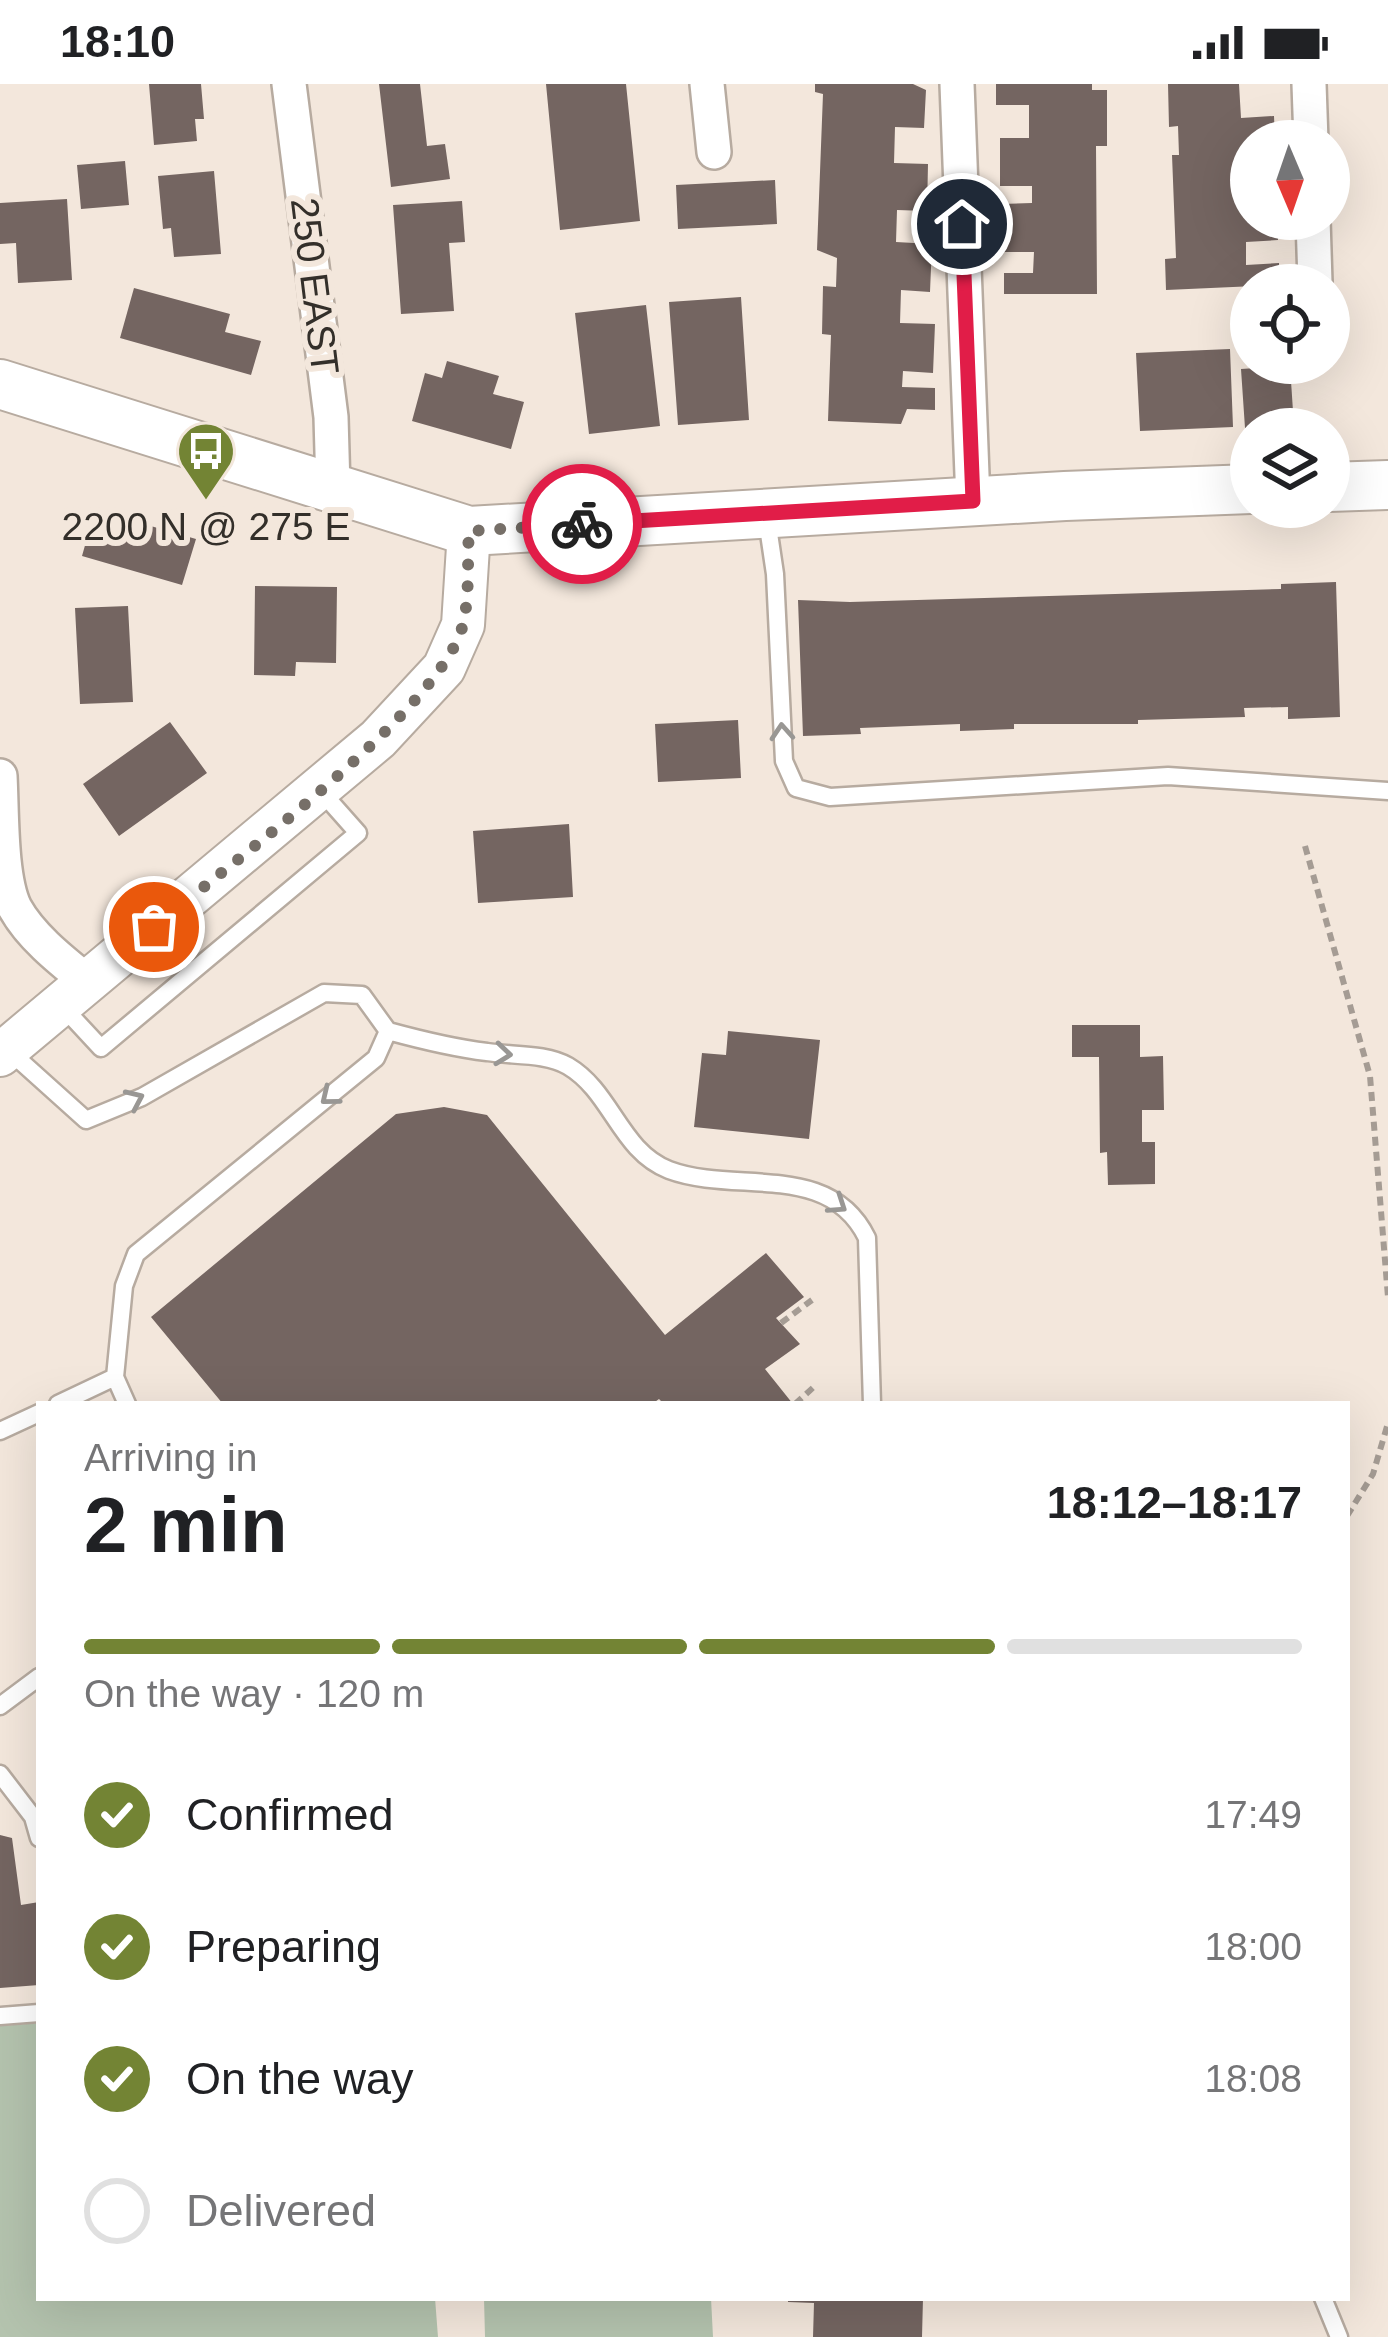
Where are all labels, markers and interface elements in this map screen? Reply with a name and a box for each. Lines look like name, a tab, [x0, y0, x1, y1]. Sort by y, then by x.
text: 18:10	[60, 16, 175, 67]
north arrow	[1230, 120, 1350, 240]
map controls	[1230, 120, 1350, 528]
pin	[911, 173, 1013, 275]
icon: home	[929, 191, 995, 257]
street label: 250 EAST	[283, 195, 347, 377]
button: locate	[1230, 264, 1350, 384]
button: layers	[1230, 408, 1350, 528]
bus stop icon: 2200 N @ 275 E	[175, 420, 237, 502]
courier	[522, 464, 642, 584]
icon: bike	[549, 491, 615, 557]
place label: 2200 N @ 275 E	[62, 505, 350, 548]
one-way arrow	[769, 722, 795, 741]
pin	[103, 876, 205, 978]
icon: bag	[121, 894, 187, 960]
one-way arrow	[494, 1041, 513, 1066]
one-way arrow	[320, 1082, 342, 1104]
one-way arrow	[123, 1090, 144, 1114]
one-way arrow	[825, 1190, 847, 1212]
text: Arriving in	[84, 1436, 257, 1479]
text: 18:12–18:17	[1047, 1477, 1302, 1528]
text: 2 min	[84, 1481, 288, 1569]
text: On the way · 120 m	[84, 1672, 424, 1715]
icon: check	[84, 1782, 150, 1848]
text: Confirmed	[186, 1789, 394, 1840]
text: 17:49	[1204, 1793, 1302, 1836]
icon: check	[84, 1914, 150, 1980]
text: Preparing	[186, 1921, 381, 1972]
text: 18:00	[1204, 1925, 1302, 1968]
icon: check	[84, 2046, 150, 2112]
text: On the way	[186, 2053, 414, 2104]
text: 18:08	[1204, 2057, 1302, 2100]
text: Delivered	[186, 2185, 376, 2236]

